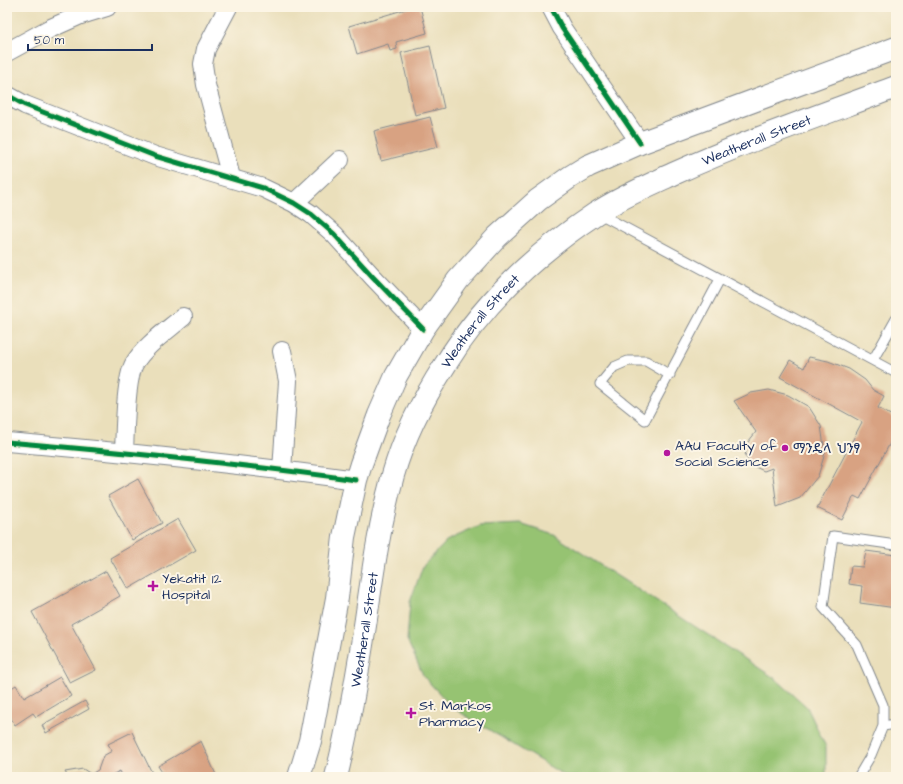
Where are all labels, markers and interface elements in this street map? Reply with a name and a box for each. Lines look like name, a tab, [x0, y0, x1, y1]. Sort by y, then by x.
scale bar	[28, 26, 152, 52]
text: 50 m	[34, 32, 65, 49]
street label: Weatherall Street	[699, 110, 815, 171]
street label: Weatherall Street	[436, 270, 525, 372]
place label: AAU Faculty of Social Science	[675, 436, 777, 472]
place label: ማንዴላ ህንፃ	[793, 439, 860, 459]
marker: ማንዴላ ህንፃ	[780, 443, 790, 453]
marker: AAU Faculty of Social Science	[662, 448, 672, 458]
place label: Yekatit 12 Hospital	[162, 569, 222, 605]
street label: Weatherall Street	[346, 570, 384, 689]
marker: Yekatit 12 Hospital	[147, 580, 159, 592]
place label: St. Markos Pharmacy	[419, 696, 491, 732]
marker: St. Markos Pharmacy	[406, 708, 416, 718]

